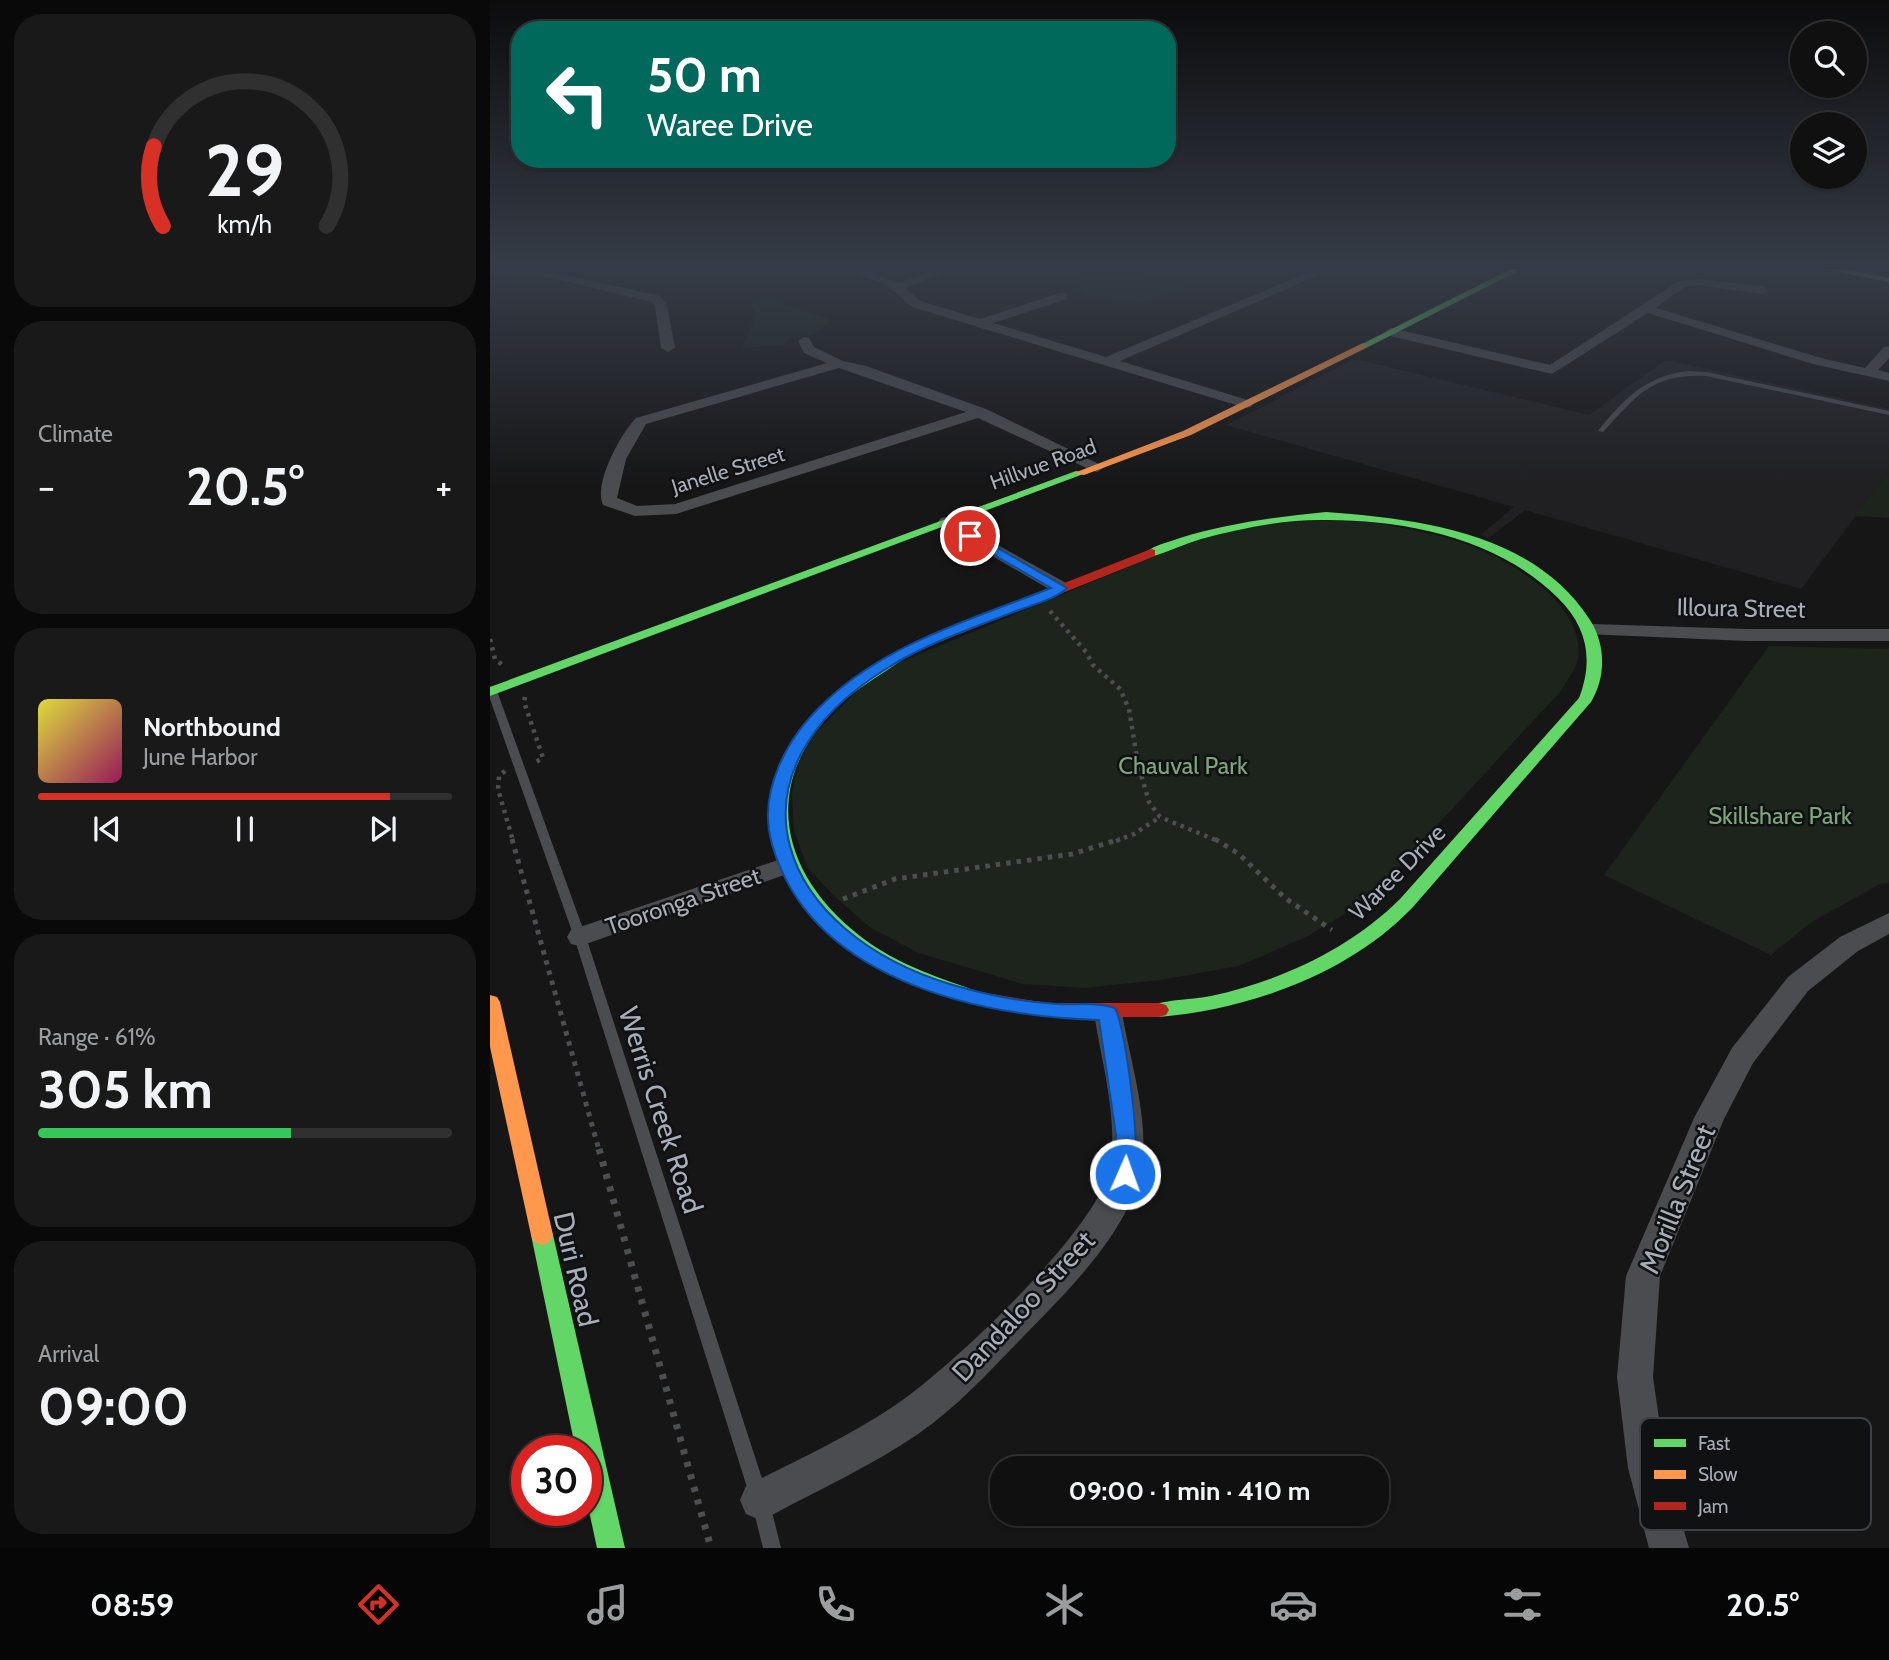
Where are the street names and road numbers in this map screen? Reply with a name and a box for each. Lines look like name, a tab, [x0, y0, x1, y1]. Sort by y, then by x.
street label: Hillvue Road	[986, 433, 1100, 495]
street label: Janelle Street	[667, 441, 788, 499]
street label: Illoura Street	[1676, 592, 1806, 624]
street label: Waree Drive	[1343, 818, 1451, 926]
street label: Tooronga Street	[602, 861, 764, 941]
street label: Werris Creek Road	[612, 1002, 710, 1218]
street label: Morilla Street	[1632, 1120, 1722, 1278]
street label: Duri Road	[546, 1208, 606, 1330]
street label: Dandaloo Street	[945, 1224, 1101, 1388]

